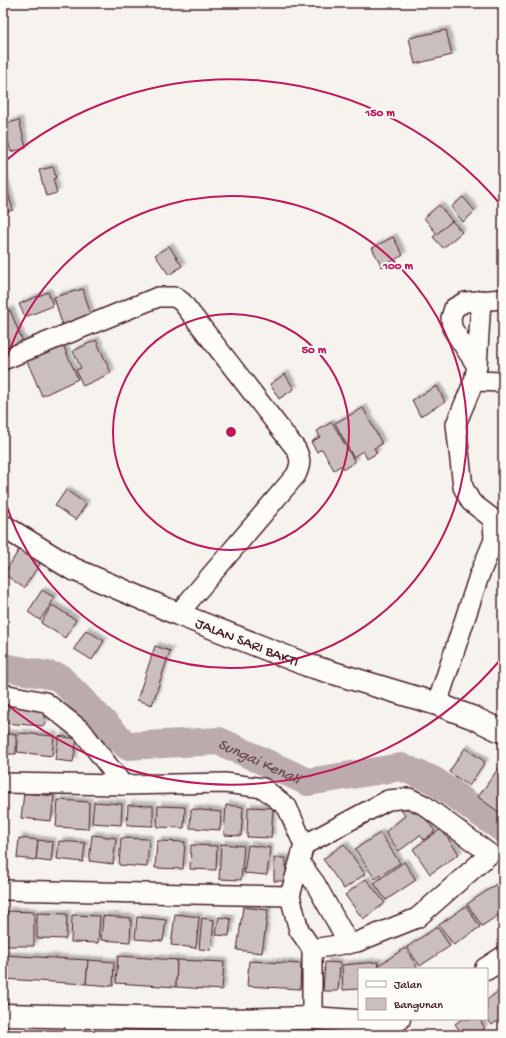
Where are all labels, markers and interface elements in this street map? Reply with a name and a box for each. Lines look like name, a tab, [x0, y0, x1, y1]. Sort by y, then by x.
text: 150 m	[364, 107, 395, 121]
text: 100 m	[382, 260, 413, 274]
text: 50 m	[302, 344, 327, 358]
centre of rings	[224, 425, 238, 439]
street label: JALAN SARI BAKTI	[192, 615, 301, 672]
water label: Sungai Kenali	[214, 736, 304, 791]
legend	[358, 968, 488, 1020]
text: Jalan	[394, 979, 422, 993]
text: Bangunan	[393, 999, 443, 1013]

